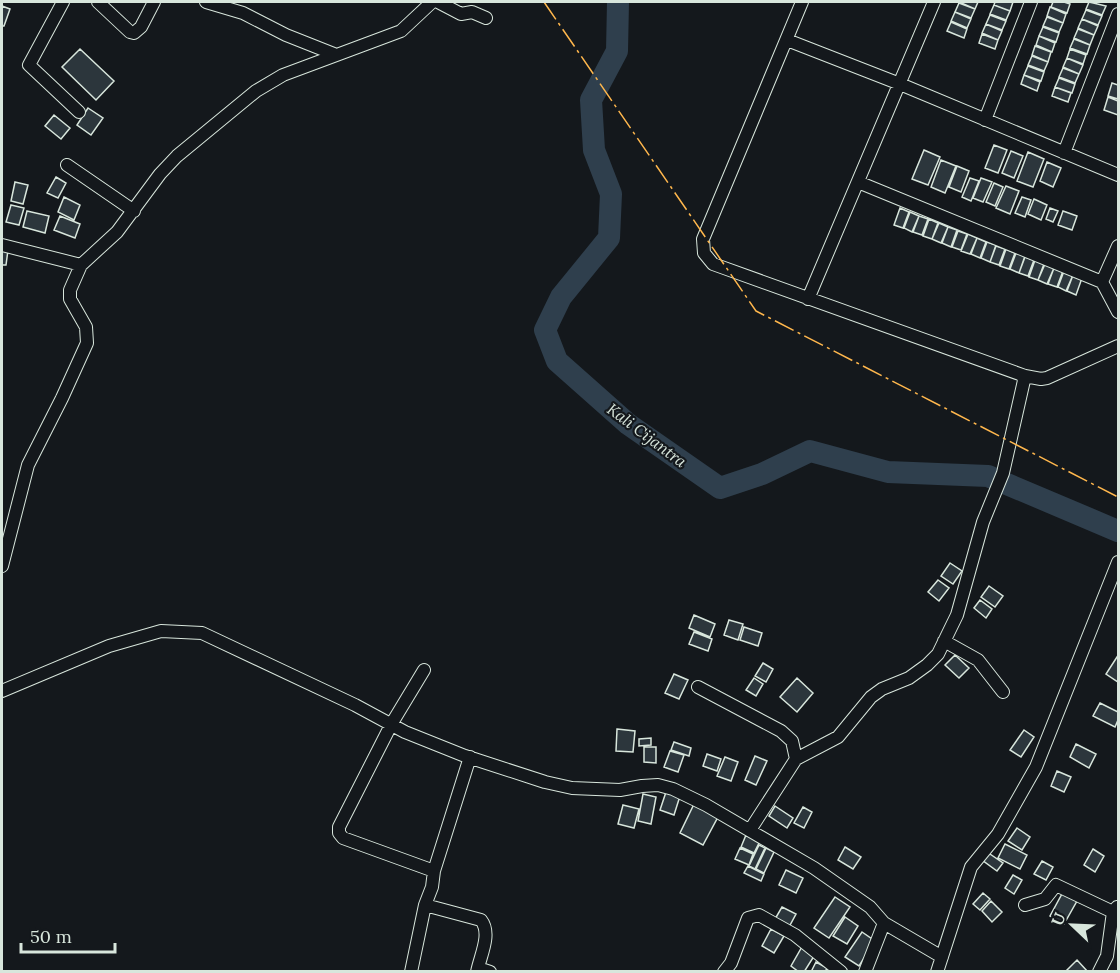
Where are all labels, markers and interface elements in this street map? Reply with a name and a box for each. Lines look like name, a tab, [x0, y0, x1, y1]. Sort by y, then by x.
water label: Kali Cijantra	[603, 399, 691, 471]
north arrow	[1042, 895, 1102, 955]
text: U	[1047, 910, 1070, 929]
scale bar	[21, 916, 116, 954]
text: 50 m	[30, 925, 72, 948]

